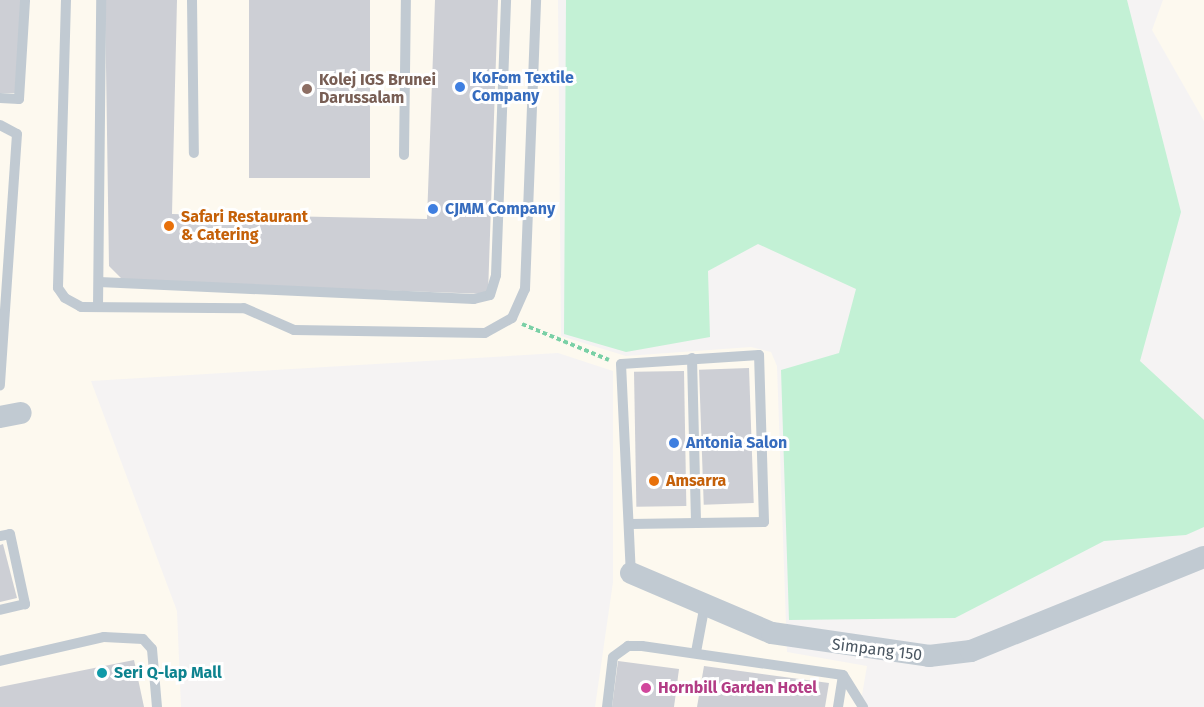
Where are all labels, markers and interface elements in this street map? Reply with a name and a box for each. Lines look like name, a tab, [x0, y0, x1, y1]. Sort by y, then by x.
place label: KoFom Textile Company	[472, 68, 574, 106]
place label: Kolej IGS Brunei Darussalam	[319, 70, 436, 108]
marker: KoFom Textile Company	[453, 80, 467, 94]
marker: Kolej IGS Brunei Darussalam	[300, 82, 314, 96]
place label: CJMM Company	[445, 199, 555, 219]
marker: CJMM Company	[426, 202, 440, 216]
place label: Safari Restaurant & Catering	[181, 207, 308, 245]
marker: Safari Restaurant & Catering	[162, 219, 176, 233]
place label: Antonia Salon	[686, 433, 787, 453]
marker: Antonia Salon	[667, 436, 681, 450]
place label: Amsarra	[666, 471, 726, 491]
marker: Amsarra	[647, 474, 661, 488]
street label: Simpang 150	[831, 635, 923, 665]
place label: Seri Q-lap Mall	[114, 663, 222, 683]
marker: Seri Q-lap Mall	[95, 666, 109, 680]
place label: Hornbill Garden Hotel	[658, 678, 817, 698]
marker: Hornbill Garden Hotel	[639, 681, 653, 695]

